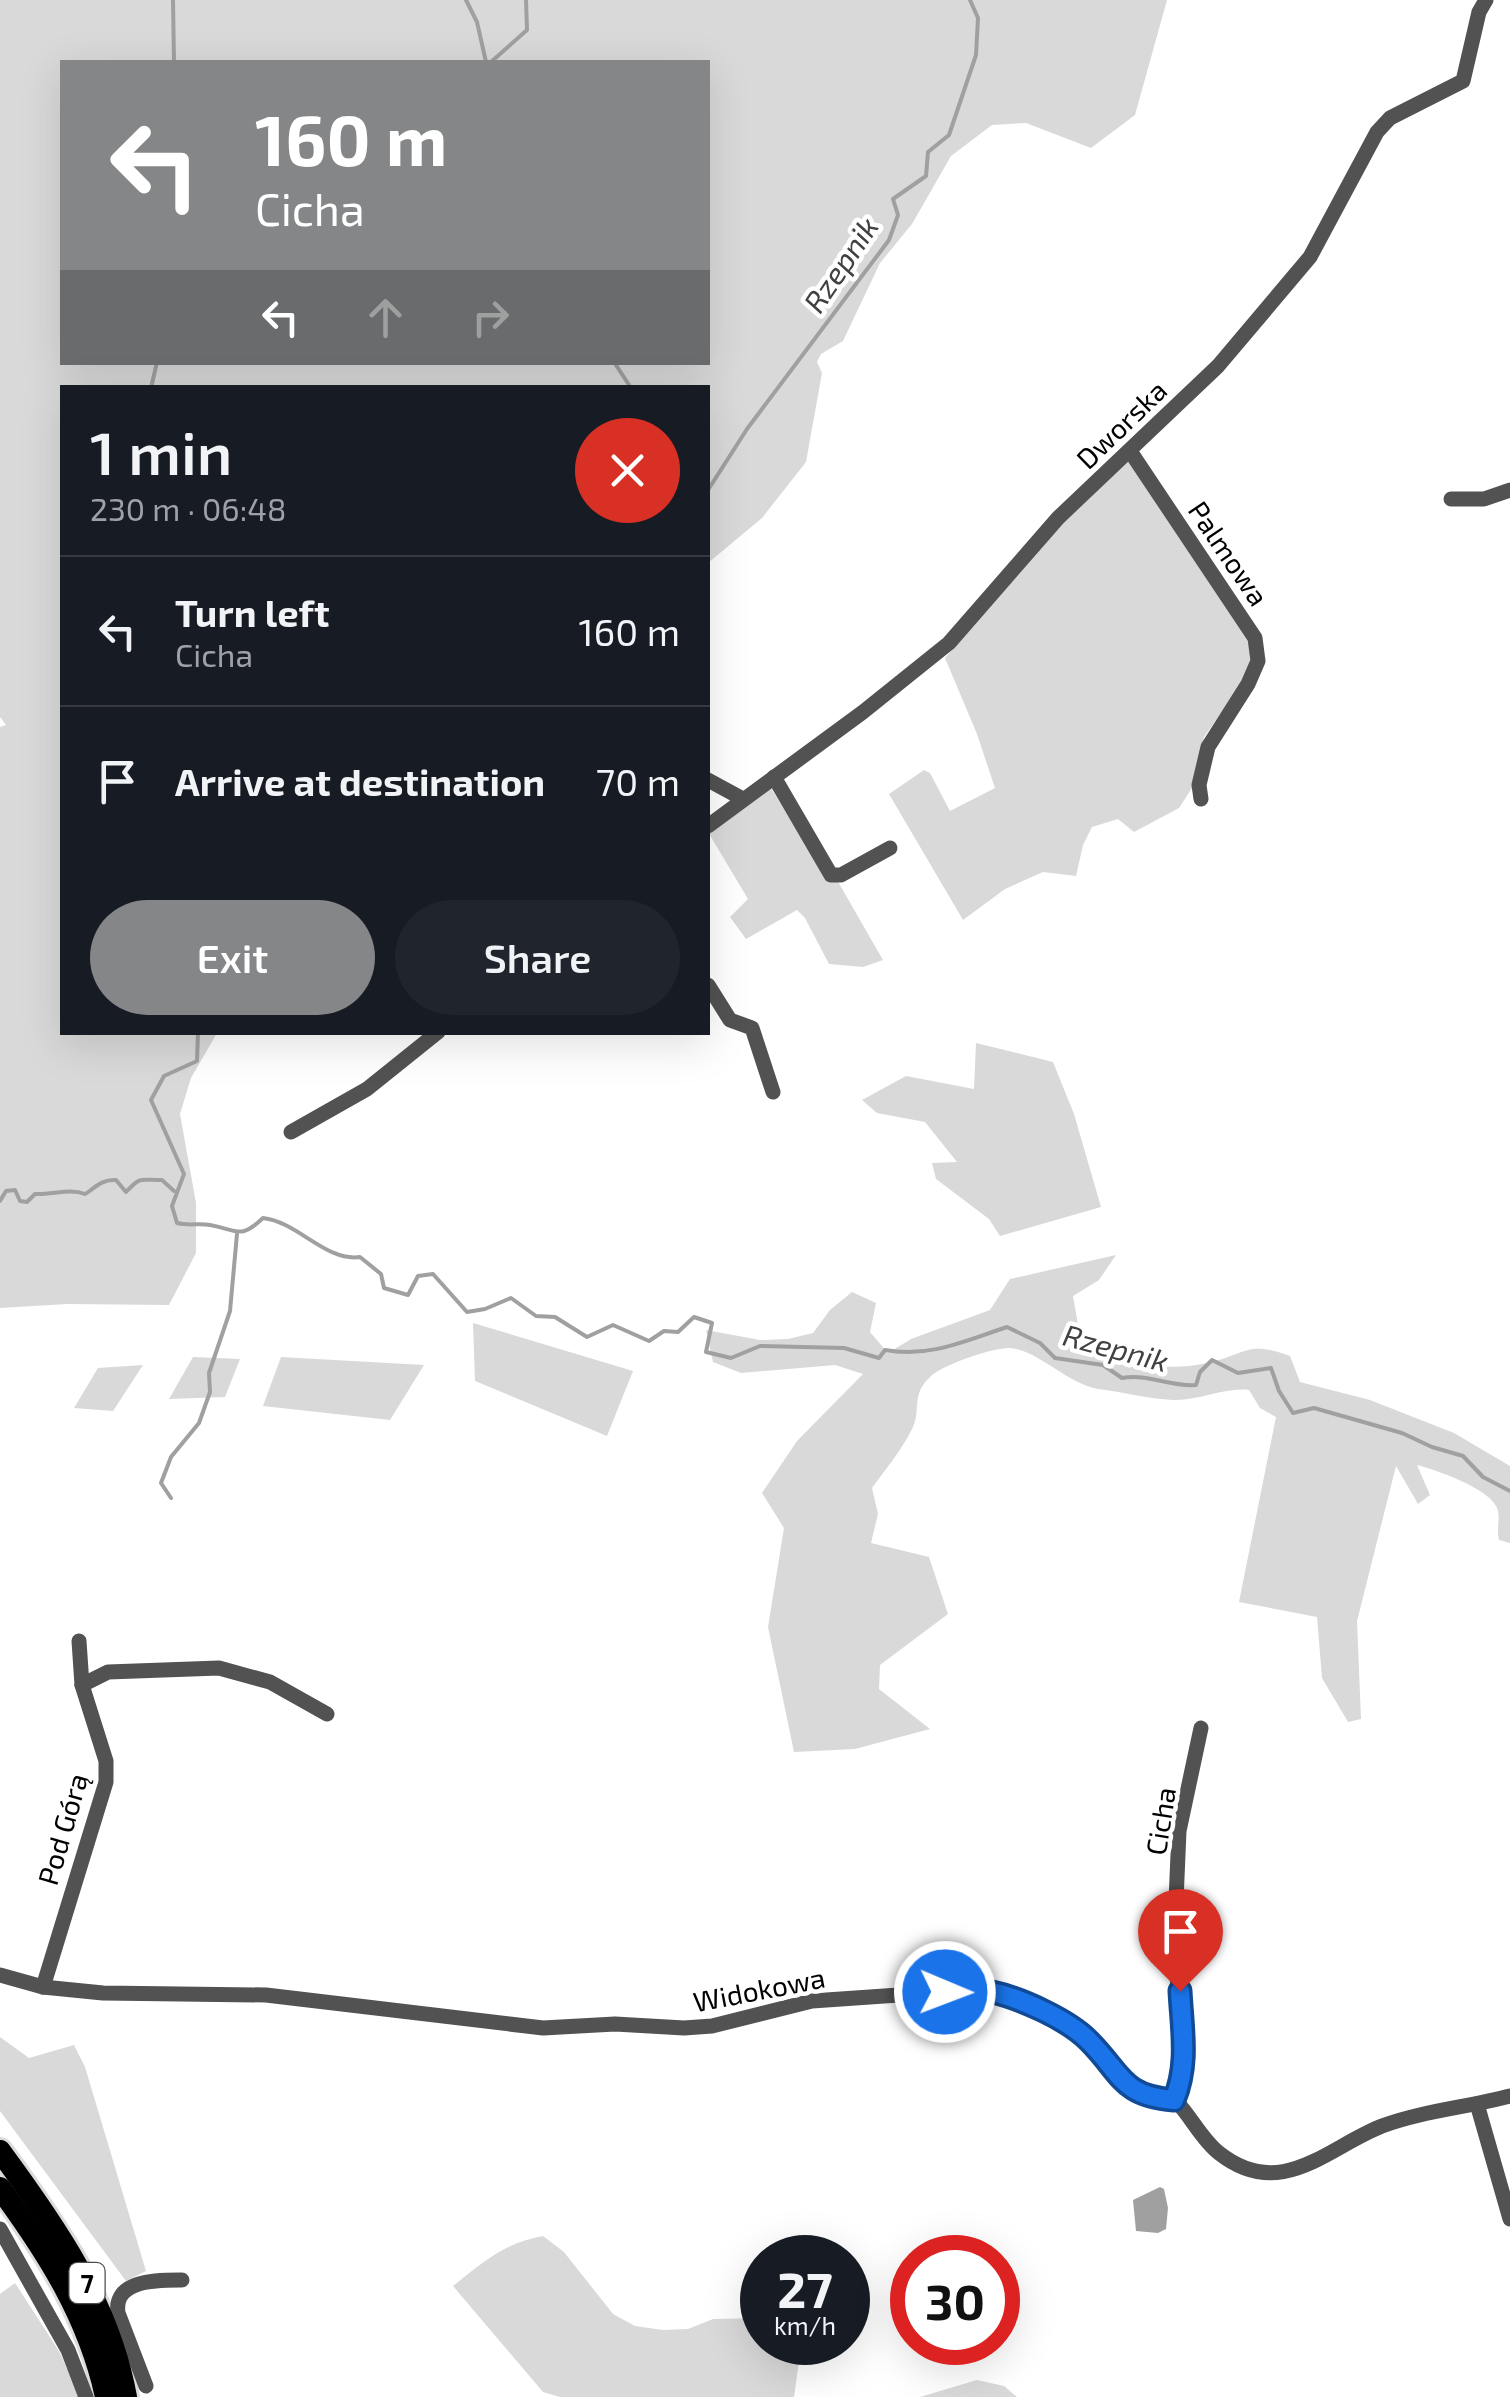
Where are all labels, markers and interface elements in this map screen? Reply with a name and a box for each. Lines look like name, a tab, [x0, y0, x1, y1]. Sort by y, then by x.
text: 160 m	[255, 96, 448, 180]
icon: left	[90, 100, 220, 230]
text: Cicha	[255, 181, 365, 235]
water label: Rzepnik	[795, 209, 885, 319]
icon: left	[253, 290, 308, 345]
icon: ahead	[358, 290, 413, 345]
icon: right	[463, 290, 518, 345]
street label: Dworska	[1069, 373, 1173, 475]
text: 1 min	[90, 415, 232, 487]
button: close	[575, 418, 680, 523]
text: 230 m · 06:48	[90, 489, 286, 527]
street label: Palmowa	[1182, 494, 1276, 612]
text: Turn left	[175, 589, 330, 635]
icon: left	[90, 604, 145, 659]
text: 160 m	[578, 608, 680, 654]
text: Cicha	[175, 635, 253, 673]
icon: arrive	[90, 754, 145, 809]
text: Arrive at destination	[175, 758, 545, 804]
text: 70 m	[596, 758, 680, 804]
button: Exit	[90, 900, 375, 1015]
button: Share	[395, 900, 680, 1015]
water label: Rzepnik	[1059, 1316, 1173, 1378]
street label: Pod Górą	[30, 1769, 94, 1889]
street label: Cicha	[1138, 1785, 1182, 1857]
pin	[1138, 1889, 1223, 1992]
icon: arrive	[1153, 1904, 1208, 1959]
position arrow	[893, 1940, 997, 2044]
street label: Widokowa	[690, 1960, 828, 2018]
speed limit sign: 30	[890, 2235, 1020, 2365]
text: 27	[777, 2258, 833, 2318]
road number: 7	[70, 2263, 104, 2303]
text: km/h	[774, 2310, 836, 2340]

